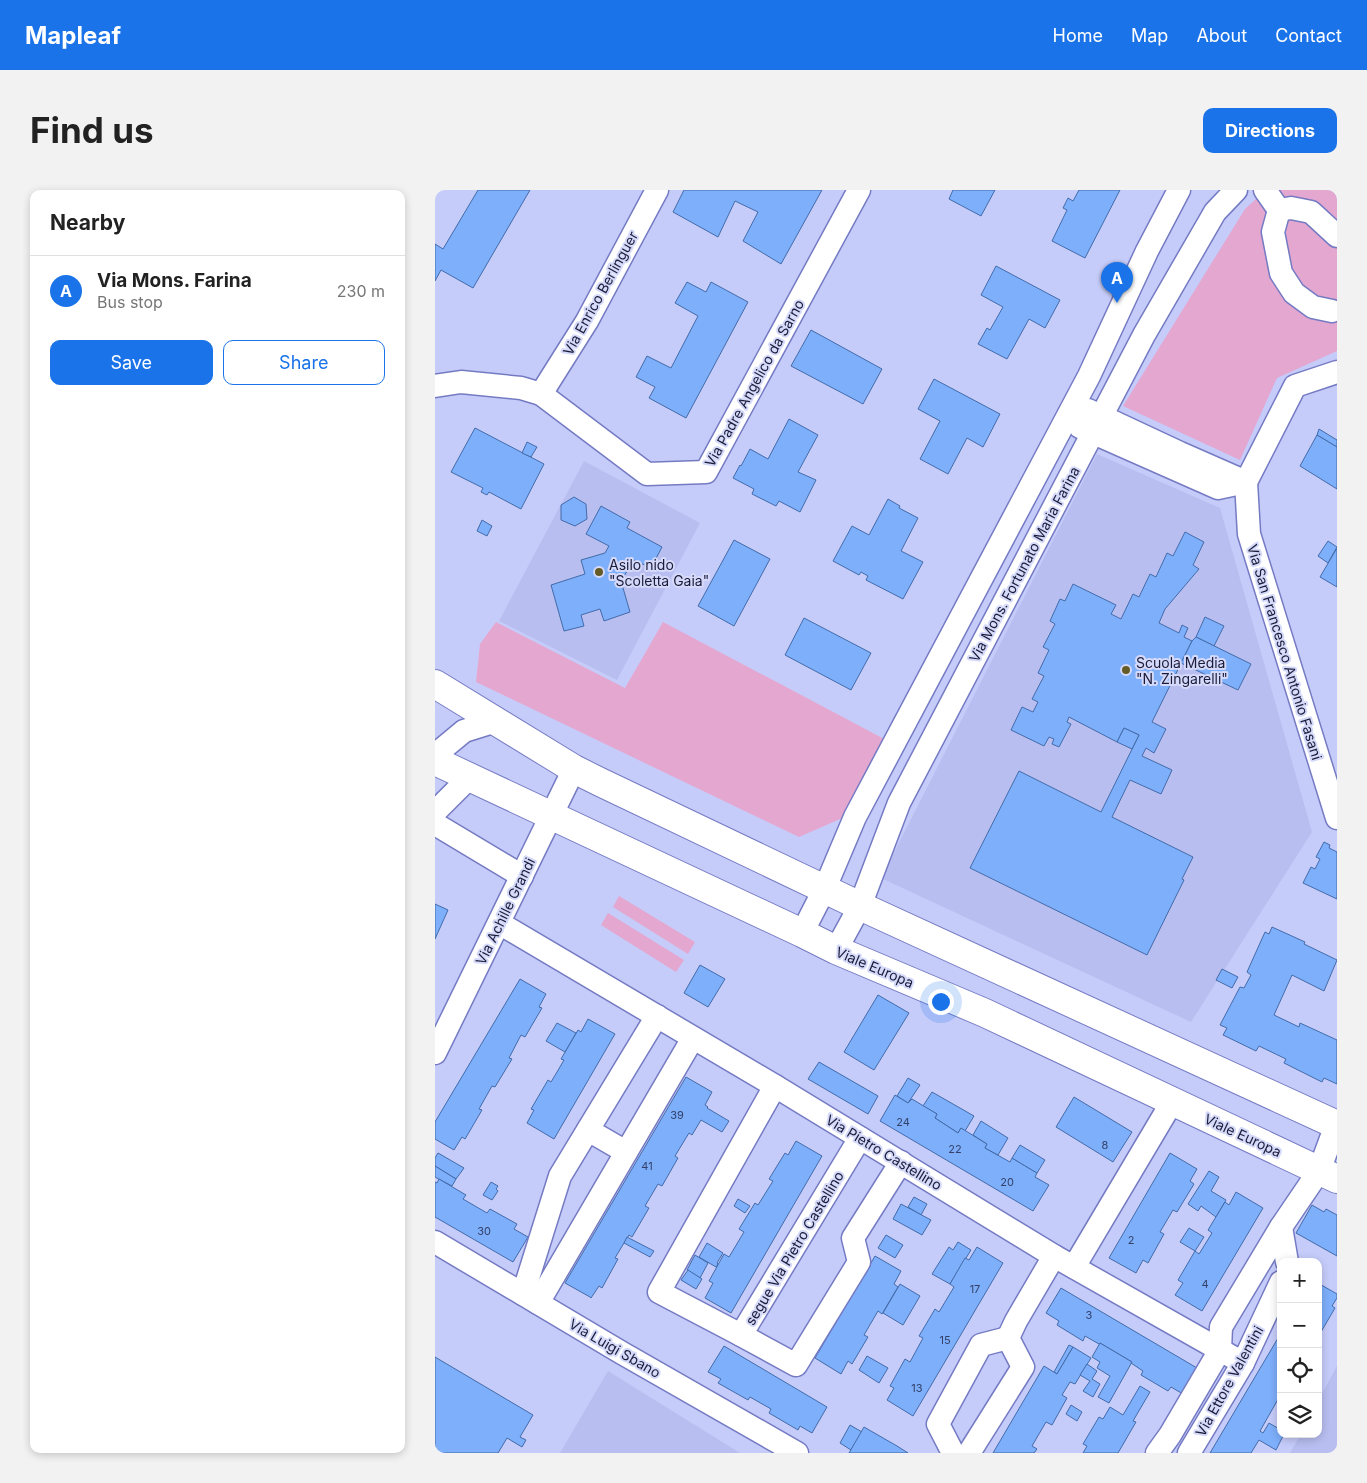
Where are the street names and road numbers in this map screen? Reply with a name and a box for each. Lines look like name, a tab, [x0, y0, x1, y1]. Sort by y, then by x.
street label: Via Enrico Berlinguer	[559, 228, 641, 358]
street label: Via Padre Angelico da Sarno	[701, 296, 807, 470]
street label: Via Mons. Fortunato Maria Farina	[965, 463, 1083, 665]
street label: Via San Francesco Antonio Fasani	[1244, 542, 1326, 762]
street label: Via Achille Grandi	[472, 855, 538, 967]
street label: Viale Europa	[833, 943, 917, 991]
street label: Viale Europa	[1202, 1110, 1284, 1160]
street label: Via Pietro Castellino	[823, 1111, 945, 1193]
street label: segue Via Pietro Castellino	[741, 1168, 847, 1328]
street label: Via Luigi Sbano	[566, 1315, 664, 1381]
street label: Via Ettore Valentini	[1192, 1323, 1266, 1439]

